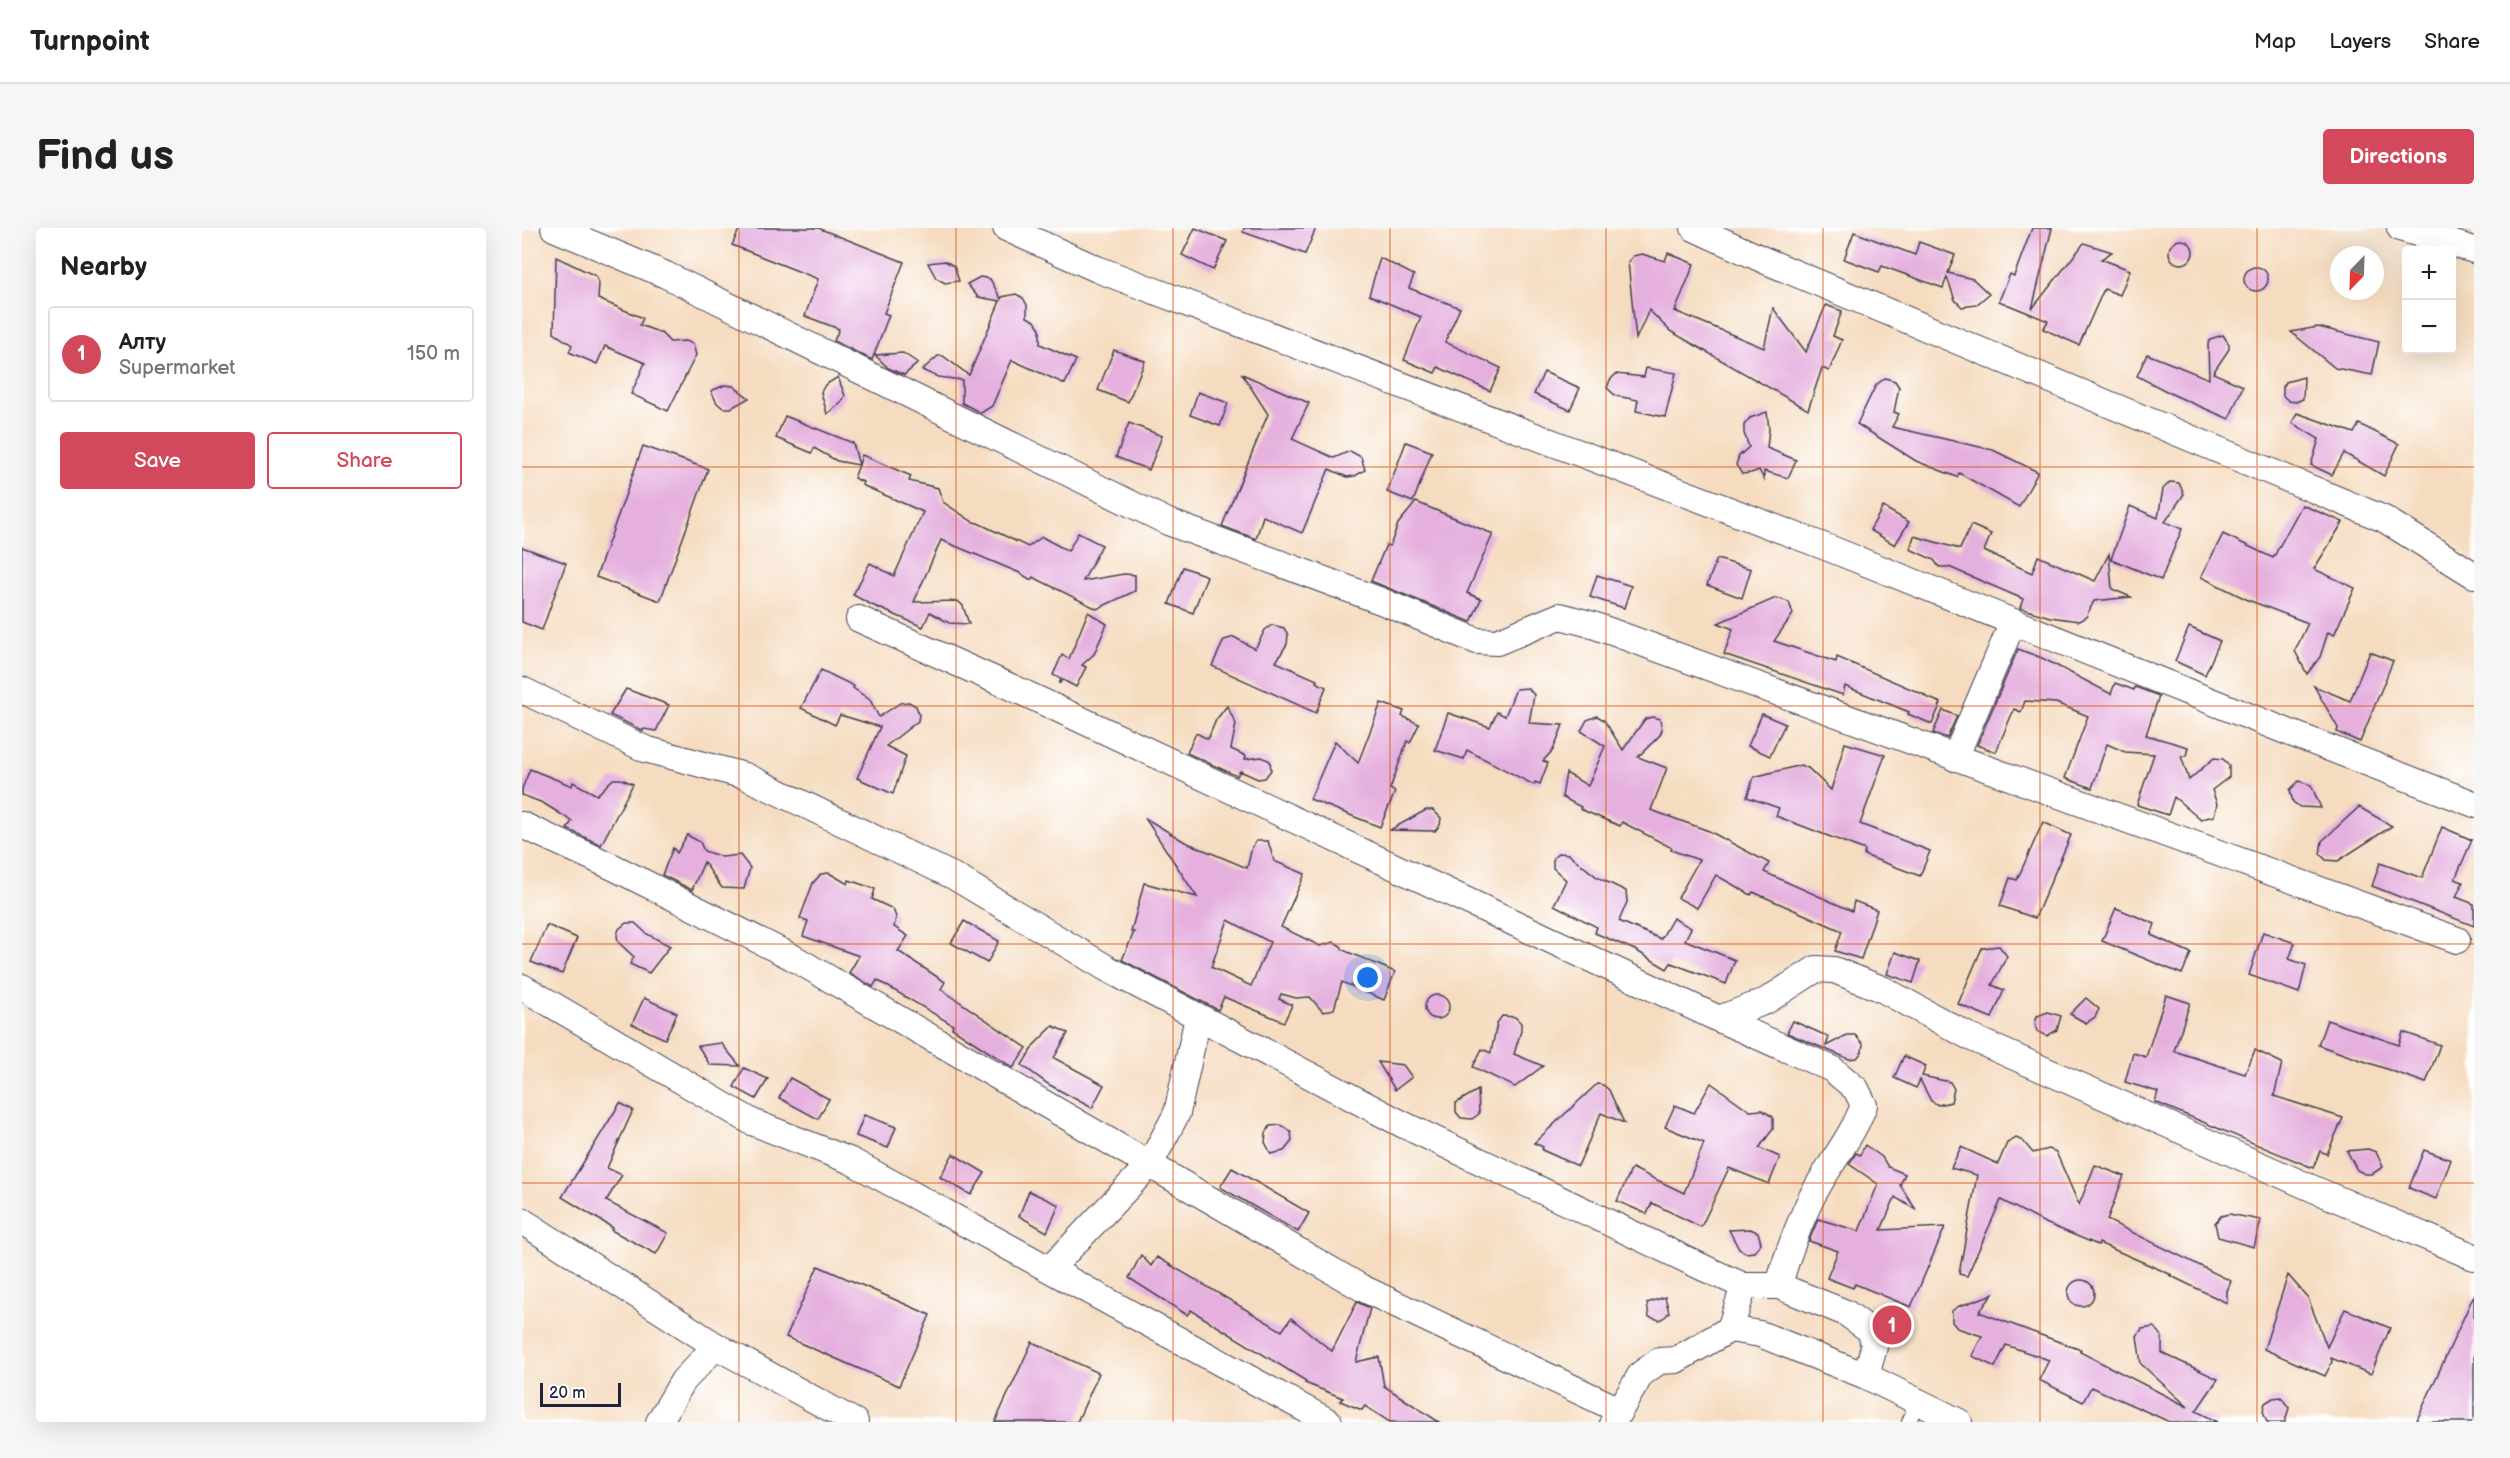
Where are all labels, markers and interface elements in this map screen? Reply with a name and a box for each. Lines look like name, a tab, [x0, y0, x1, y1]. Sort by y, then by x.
text: Turnpoint	[30, 25, 150, 58]
text: Map	[2254, 29, 2296, 54]
text: Layers	[2329, 29, 2391, 54]
text: Share	[2424, 29, 2480, 54]
button: Directions	[2323, 129, 2474, 184]
text: Find us	[36, 131, 174, 182]
north arrow	[2330, 246, 2384, 300]
map controls	[2402, 246, 2456, 354]
button: +	[2402, 246, 2456, 300]
text: Nearby	[60, 252, 147, 283]
button: −	[2402, 300, 2456, 354]
text: Алту	[119, 329, 166, 356]
text: 1	[77, 342, 86, 366]
text: 150 m	[407, 342, 460, 366]
text: Supermarket	[119, 356, 235, 380]
button: Save	[60, 432, 255, 489]
button: Share	[267, 432, 462, 489]
your location	[1353, 963, 1382, 992]
pin: 1	[1872, 1302, 1912, 1348]
scale bar	[540, 1380, 621, 1408]
text: 20 m	[549, 1384, 585, 1403]

